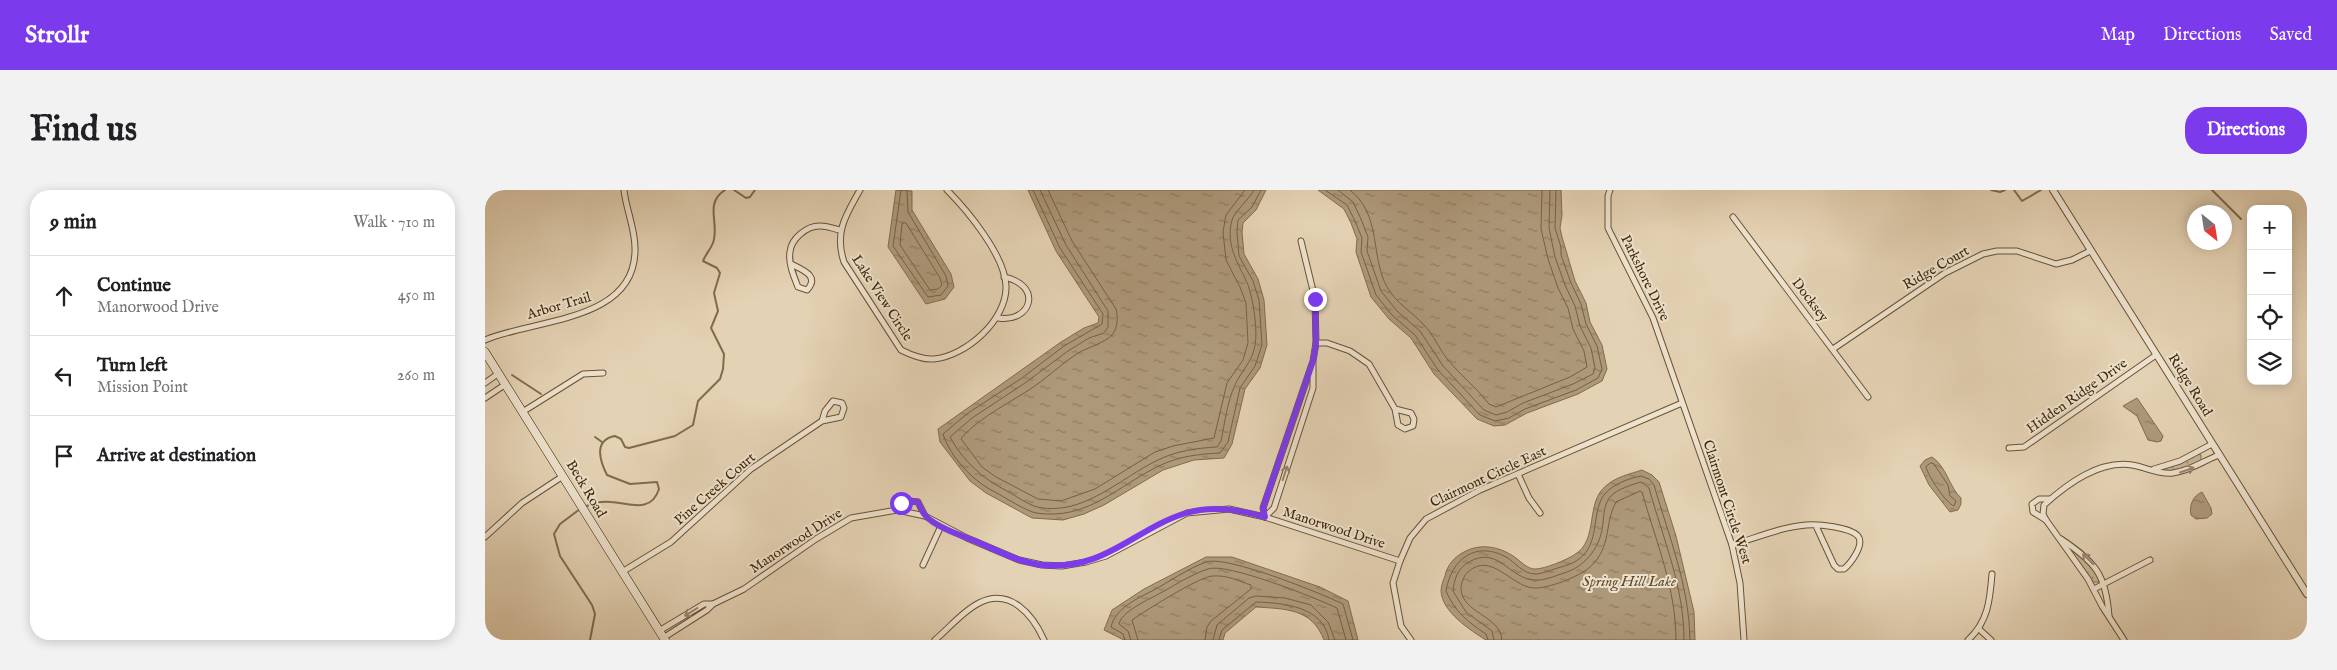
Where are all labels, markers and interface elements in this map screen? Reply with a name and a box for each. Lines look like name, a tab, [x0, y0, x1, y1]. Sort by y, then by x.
text: Strollr	[25, 20, 89, 51]
text: Map	[2101, 24, 2135, 47]
text: Directions	[2163, 24, 2241, 47]
text: Saved	[2269, 24, 2312, 47]
button: Directions	[2185, 107, 2307, 154]
text: Find us	[30, 108, 137, 153]
north arrow	[2187, 205, 2232, 250]
map controls	[2247, 205, 2292, 385]
button: +	[2247, 205, 2292, 250]
text: 9 min	[50, 209, 97, 236]
text: Walk · 710 m	[353, 213, 435, 233]
street label: Parkshore Drive	[1616, 232, 1674, 325]
street label: Ridge Court	[1900, 242, 1972, 294]
button: −	[2247, 250, 2292, 295]
street label: Lake View Circle	[847, 251, 917, 345]
text: Continue	[97, 274, 171, 298]
street label: Docksey	[1788, 274, 1832, 326]
icon: ahead	[50, 282, 78, 310]
text: 450 m	[398, 286, 435, 306]
street label: Arbor Trail	[524, 288, 593, 324]
route end	[1304, 288, 1327, 311]
button: locate	[2247, 295, 2292, 340]
text: Manorwood Drive	[97, 298, 219, 318]
button: layers	[2247, 340, 2292, 385]
street label: Ridge Road	[2164, 350, 2217, 420]
text: Turn left	[97, 354, 168, 378]
street label: Hidden Ridge Drive	[2023, 354, 2131, 438]
icon: left	[50, 362, 78, 390]
text: 260 m	[397, 366, 435, 386]
text: Mission Point	[97, 378, 188, 398]
street label: Clairmont Circle West	[1698, 438, 1756, 566]
icon: arrive	[50, 442, 78, 470]
street label: Clairmont Circle East	[1427, 442, 1549, 512]
text: Arrive at destination	[97, 444, 256, 468]
street label: Pine Creek Court	[671, 449, 760, 529]
street label: Beck Road	[562, 457, 610, 521]
one-way arrow	[2179, 464, 2195, 474]
one-way arrow	[1280, 466, 1290, 482]
route start	[890, 492, 913, 515]
street label: Manorwood Drive	[1281, 503, 1388, 553]
street label: Manorwood Drive	[746, 504, 846, 578]
one-way arrow	[2082, 553, 2094, 565]
water label: Spring Hill Lake	[1582, 572, 1676, 592]
one-way arrow	[684, 606, 698, 617]

